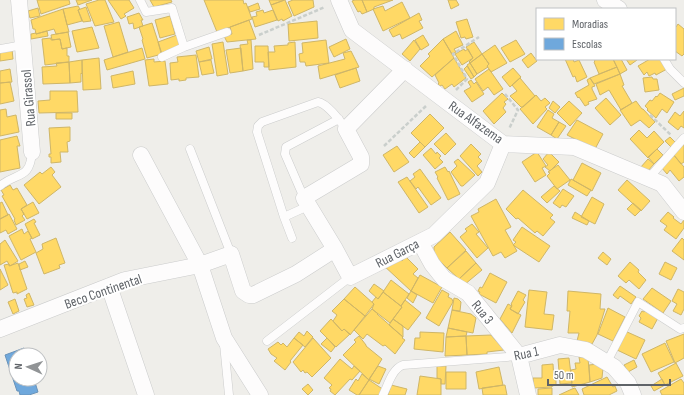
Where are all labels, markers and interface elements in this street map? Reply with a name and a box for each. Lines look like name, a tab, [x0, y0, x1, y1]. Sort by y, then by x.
legend	[536, 8, 676, 60]
text: Moradias	[572, 17, 608, 32]
text: Escolas	[572, 37, 602, 52]
street label: Rua Girassol	[18, 69, 39, 127]
street label: Rua Alfazema	[445, 97, 506, 147]
street label: Rua Garça	[372, 235, 422, 272]
street label: Beco Continental	[62, 270, 144, 313]
street label: Rua 3	[468, 297, 497, 328]
street label: Rua 1	[512, 343, 540, 364]
north arrow	[8, 347, 48, 387]
scale bar	[548, 361, 670, 387]
text: N	[12, 363, 25, 370]
text: 50 m	[554, 368, 574, 383]

